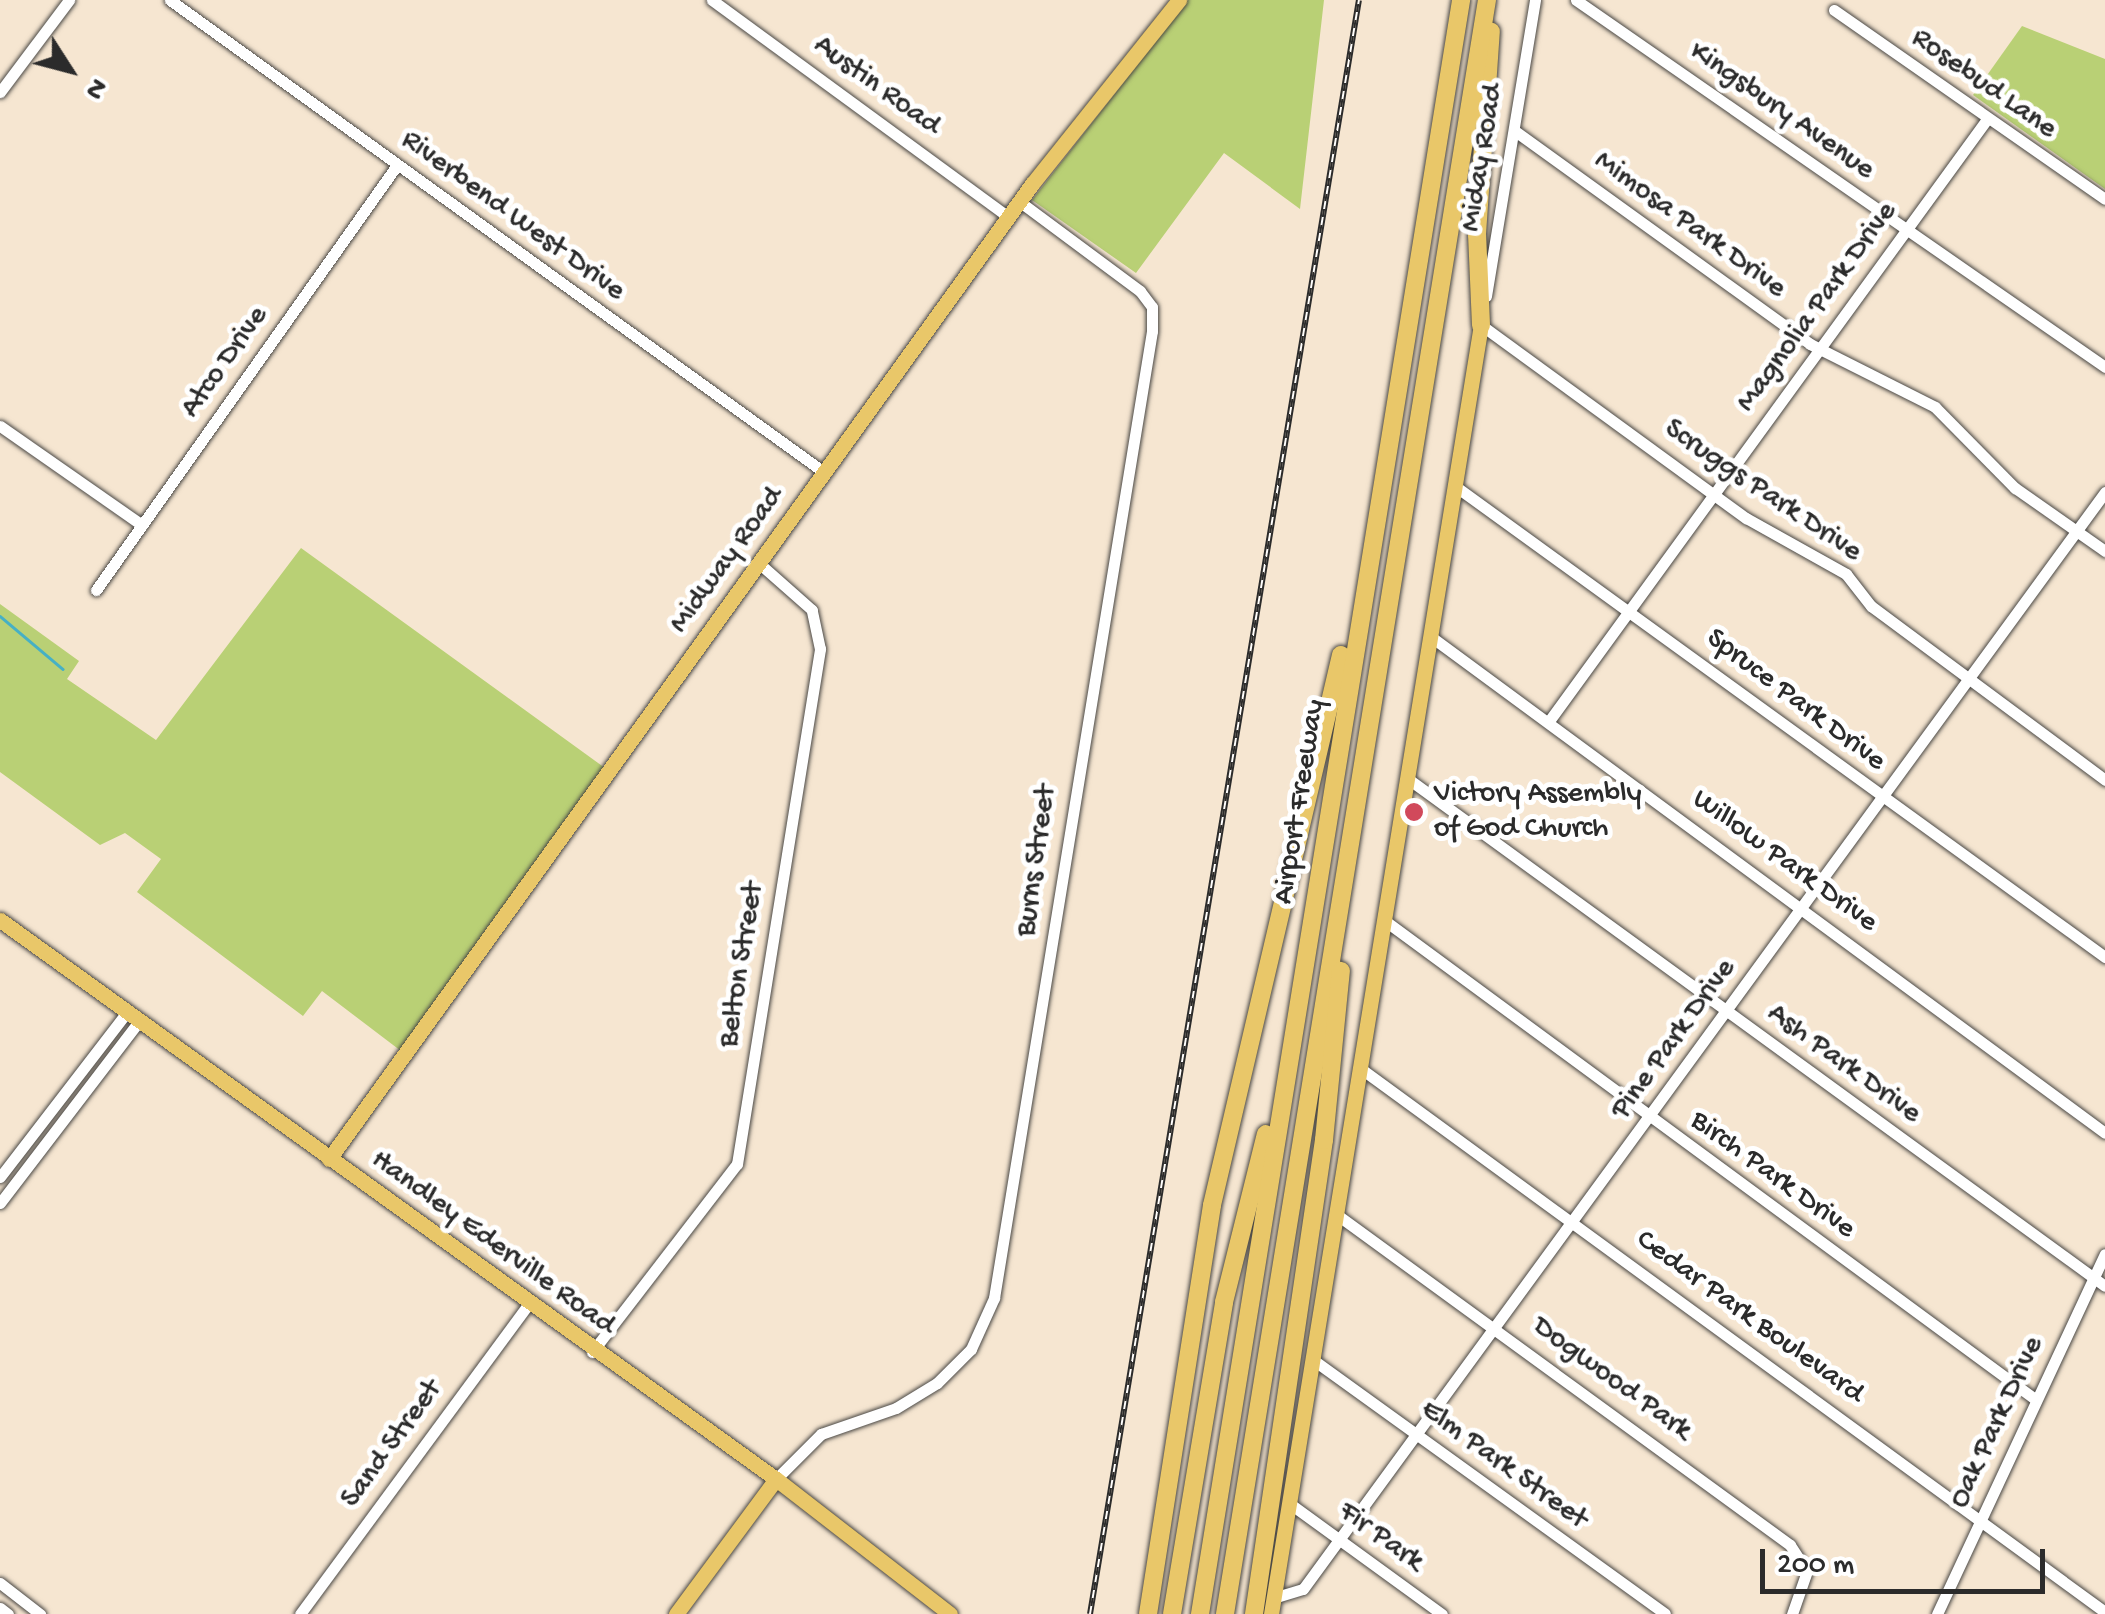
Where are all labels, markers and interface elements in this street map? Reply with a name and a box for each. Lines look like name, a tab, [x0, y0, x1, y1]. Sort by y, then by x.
north arrow	[20, 20, 120, 120]
street label: Rosebud Lane	[1903, 22, 2063, 148]
street label: Austin Road	[805, 29, 947, 145]
street label: Kingsbury Avenue	[1681, 35, 1881, 189]
text: N	[76, 71, 113, 105]
street label: Miday Road	[1455, 82, 1513, 234]
street label: Riverbend West Drive	[393, 124, 631, 310]
street label: Mimosa Park Drive	[1586, 144, 1792, 308]
street label: Magnolia Park Drive	[1730, 196, 1906, 420]
street label: Atco Drive	[174, 300, 278, 426]
street label: Scruggs Park Drive	[1656, 413, 1868, 571]
street label: Midway Road	[663, 481, 793, 641]
street label: Spruce Park Drive	[1698, 622, 1892, 780]
street label: Airport Freeway	[1267, 697, 1335, 907]
place label: Victory Assembly of God Church	[1434, 777, 1641, 848]
street label: Burns Street	[1010, 783, 1066, 939]
street label: Willow Park Drive	[1684, 783, 1884, 941]
marker: Victory Assembly of God Church	[1403, 801, 1425, 823]
street label: Belton Street	[712, 880, 774, 1050]
street label: Pine Park Drive	[1605, 953, 1745, 1127]
street label: Ash Park Drive	[1759, 997, 1927, 1133]
street label: Birch Park Drive	[1682, 1104, 1862, 1248]
street label: Handley Ederville Road	[363, 1143, 621, 1345]
street label: Cedar Park Boulevard	[1628, 1223, 1870, 1413]
street label: Dogwood Park	[1524, 1310, 1698, 1450]
street label: Oak Park Drive	[1943, 1332, 2053, 1514]
street label: Sand Street	[335, 1374, 451, 1516]
street label: Elm Park Street	[1412, 1393, 1594, 1539]
street label: Fir Park	[1330, 1495, 1430, 1581]
scale bar	[1765, 1529, 2050, 1591]
text: 200 m	[1777, 1549, 1854, 1584]

